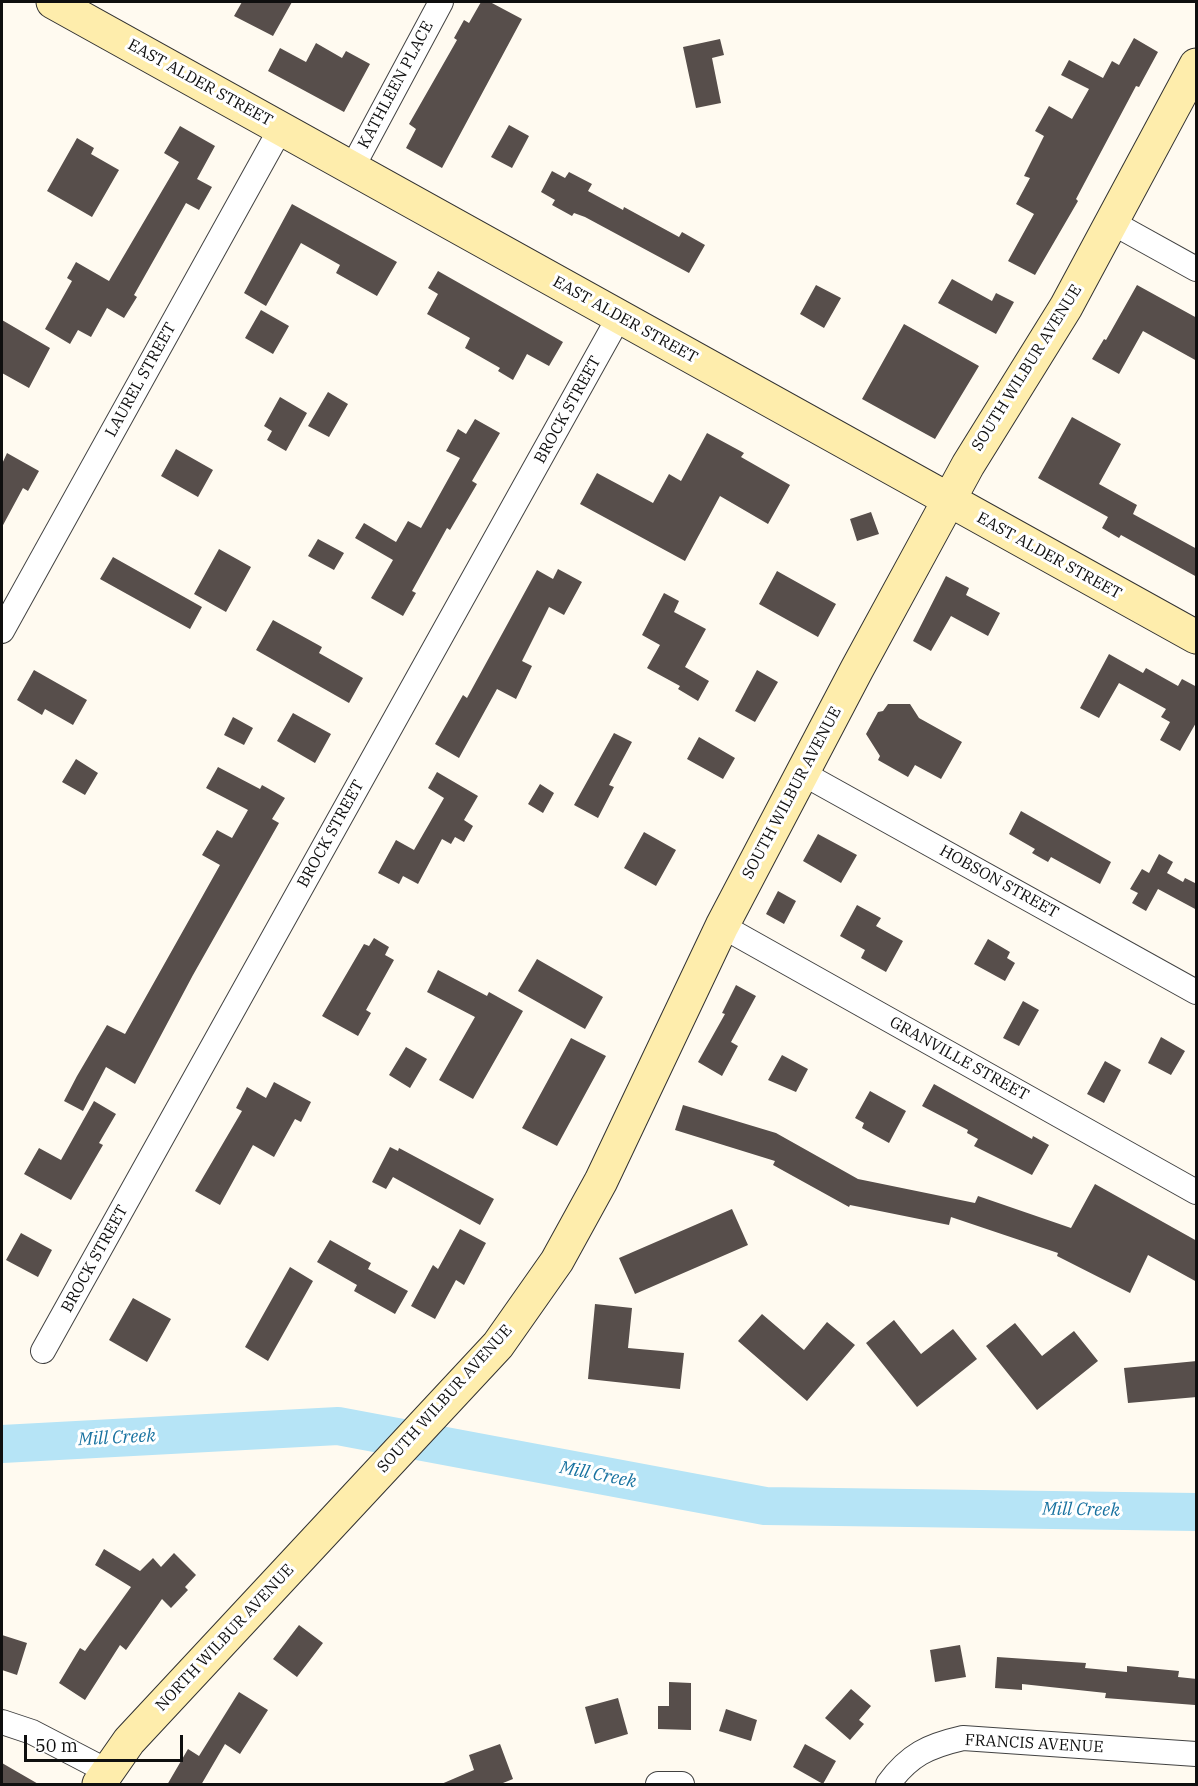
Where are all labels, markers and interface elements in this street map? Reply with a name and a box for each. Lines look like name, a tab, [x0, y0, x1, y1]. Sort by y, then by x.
street label: KATHLEEN PLACE	[354, 18, 438, 152]
street label: EAST ALDER STREET	[124, 35, 276, 131]
street label: EAST ALDER STREET	[549, 272, 701, 368]
street label: SOUTH WILBUR AVENUE	[968, 281, 1086, 455]
street label: LAUREL STREET	[102, 320, 180, 440]
street label: BROCK STREET	[531, 353, 605, 467]
street label: EAST ALDER STREET	[973, 508, 1125, 604]
street label: SOUTH WILBUR AVENUE	[738, 704, 846, 882]
street label: BROCK STREET	[294, 777, 368, 891]
street label: HOBSON STREET	[936, 841, 1062, 923]
street label: GRANVILLE STREET	[886, 1013, 1032, 1105]
street label: BROCK STREET	[58, 1202, 132, 1316]
street label: SOUTH WILBUR AVENUE	[374, 1321, 516, 1477]
water label: Mill Creek	[78, 1425, 156, 1451]
water label: Mill Creek	[558, 1457, 638, 1493]
water label: Mill Creek	[1042, 1499, 1120, 1521]
street label: NORTH WILBUR AVENUE	[152, 1561, 298, 1715]
scale bar	[27, 1723, 186, 1761]
street label: FRANCIS AVENUE	[964, 1731, 1104, 1757]
text: 50 m	[35, 1734, 78, 1757]

